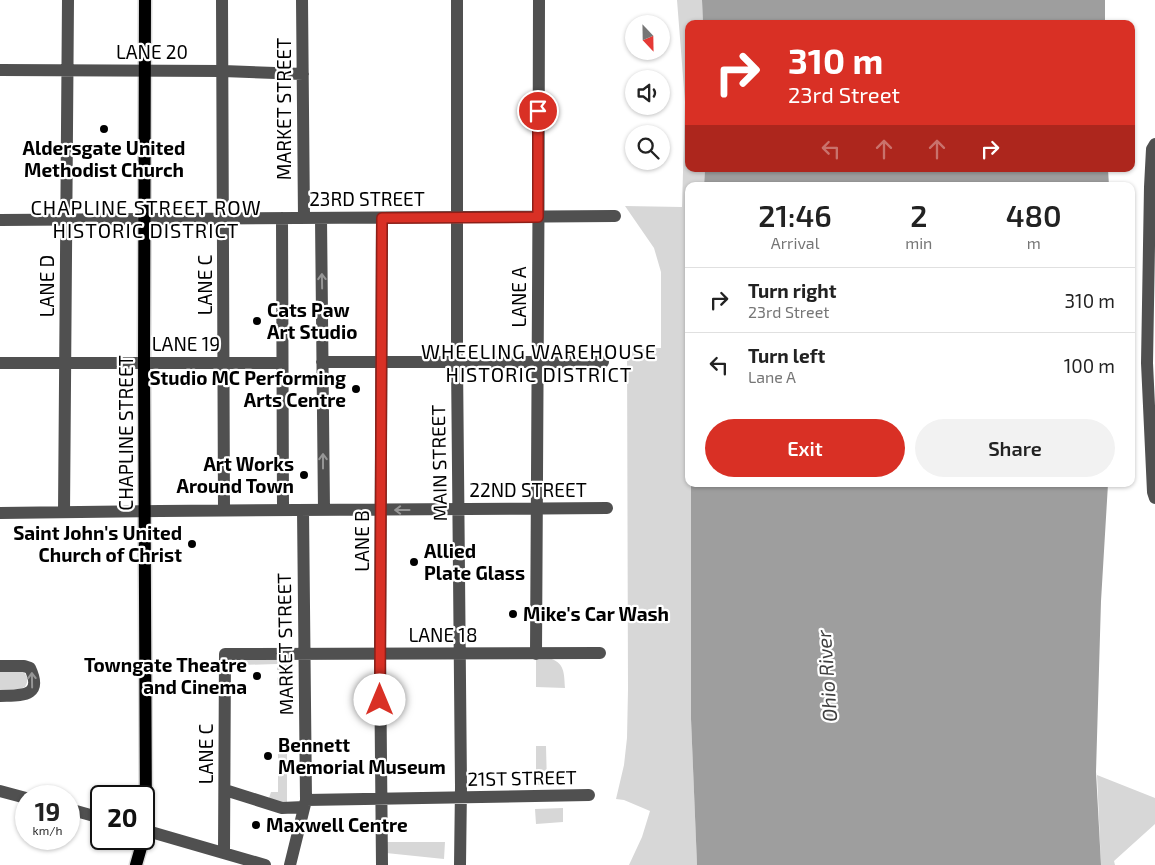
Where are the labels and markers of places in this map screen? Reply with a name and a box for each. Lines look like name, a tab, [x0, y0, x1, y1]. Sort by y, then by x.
pin	[517, 90, 559, 132]
marker: Aldersgate United Methodist Church	[98, 123, 110, 135]
place label: Aldersgate United Methodist Church	[23, 136, 185, 181]
place label: Cats Paw Art Studio	[267, 298, 357, 343]
marker: Cats Paw Art Studio	[251, 315, 263, 327]
place label: Studio MC Performing Arts Centre	[149, 366, 346, 411]
marker: Studio MC Performing Arts Centre	[350, 383, 362, 395]
place label: Art Works Around Town	[176, 452, 294, 497]
marker: Art Works Around Town	[298, 469, 310, 481]
place label: Saint John's United Church of Christ	[13, 521, 182, 566]
marker: Saint John's United Church of Christ	[186, 538, 198, 550]
place label: Allied Plate Glass	[424, 539, 525, 584]
marker: Allied Plate Glass	[408, 556, 420, 568]
place label: Mike's Car Wash	[523, 602, 669, 625]
marker: Mike's Car Wash	[507, 608, 519, 620]
place label: Towngate Theatre and Cinema	[84, 653, 247, 698]
marker: Towngate Theatre and Cinema	[251, 670, 263, 682]
place label: Bennett Memorial Museum	[278, 733, 446, 778]
marker: Bennett Memorial Museum	[262, 750, 274, 762]
place label: Maxwell Centre	[266, 813, 408, 836]
marker: Maxwell Centre	[250, 819, 262, 831]

